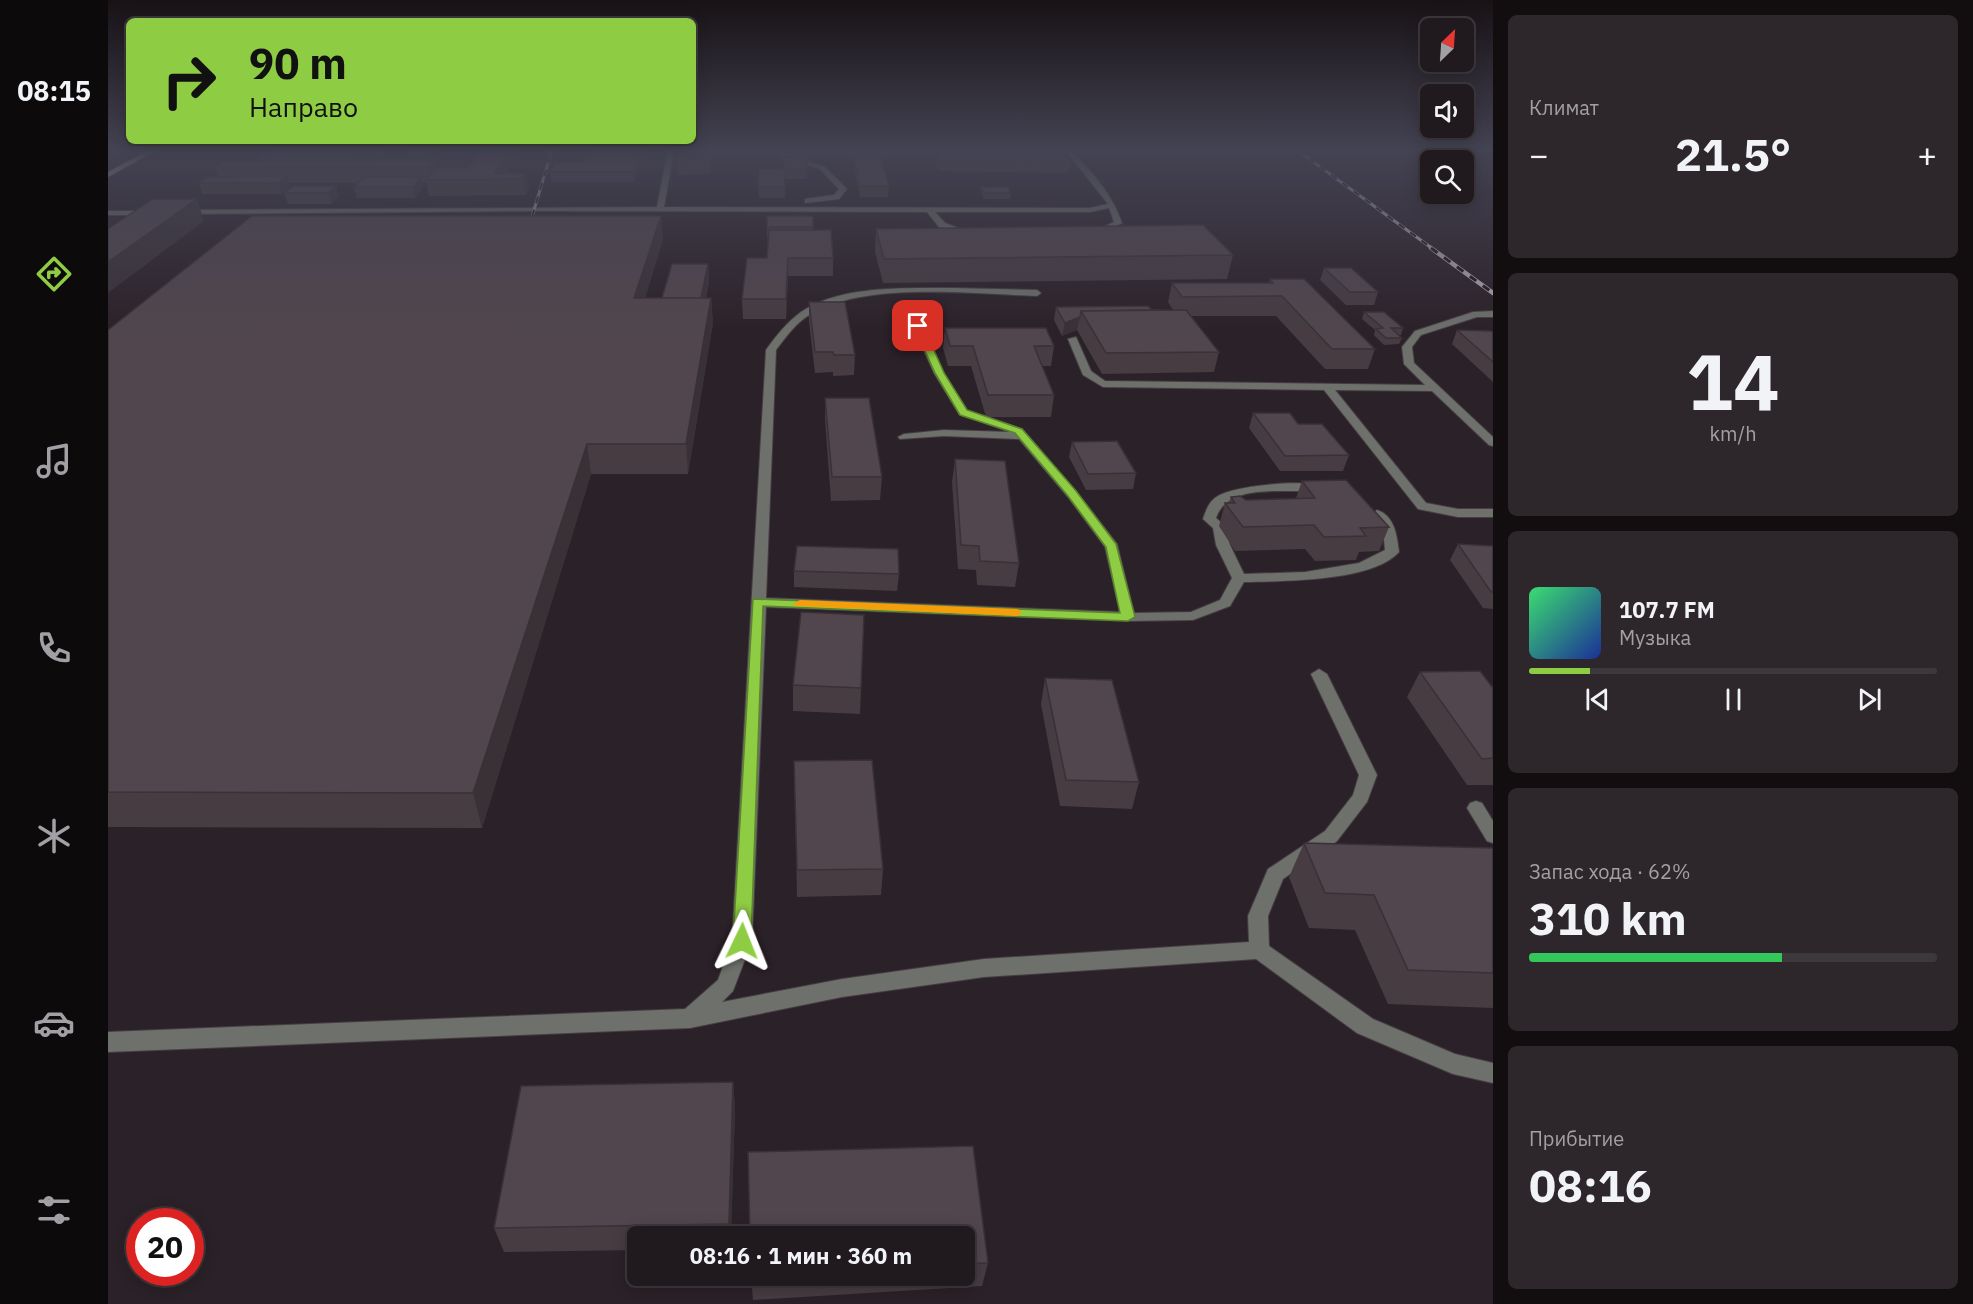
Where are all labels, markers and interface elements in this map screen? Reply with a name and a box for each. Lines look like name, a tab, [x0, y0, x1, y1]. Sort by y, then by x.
north arrow	[1420, 18, 1474, 72]
map controls	[1420, 18, 1474, 204]
text: 90 m	[249, 36, 347, 91]
icon: right	[150, 42, 228, 120]
text: 08:15	[17, 73, 91, 108]
button: sound	[1420, 84, 1474, 138]
text: Направо	[249, 89, 358, 124]
text: Климат	[1529, 94, 1599, 121]
text: 21.5°	[1675, 125, 1791, 183]
text: −	[1529, 133, 1549, 176]
text: +	[1917, 133, 1937, 176]
button: search	[1420, 150, 1474, 204]
icon: directions	[33, 253, 75, 295]
pin	[892, 300, 943, 351]
icon: arrive	[901, 309, 934, 342]
text: 14	[1686, 330, 1780, 431]
text: km/h	[1709, 420, 1757, 447]
icon: music	[33, 440, 75, 482]
text: 107.7 FM	[1619, 595, 1715, 624]
text: Музыка	[1619, 624, 1691, 651]
icon: phone	[33, 627, 75, 669]
icon: previous	[1581, 683, 1614, 716]
icon: pause	[1717, 683, 1750, 716]
icon: next	[1853, 683, 1886, 716]
icon: climate	[33, 815, 75, 857]
text: Запас хода · 62%	[1529, 858, 1691, 885]
text: 310 km	[1529, 889, 1687, 947]
position arrow	[710, 909, 774, 973]
icon: car	[33, 1002, 75, 1044]
text: Прибытие	[1529, 1125, 1624, 1152]
text: 08:16	[1529, 1156, 1652, 1214]
icon: filters	[33, 1189, 75, 1231]
speed limit sign: 20	[126, 1208, 204, 1286]
text: 08:16 · 1 мин · 360 m	[690, 1241, 912, 1270]

